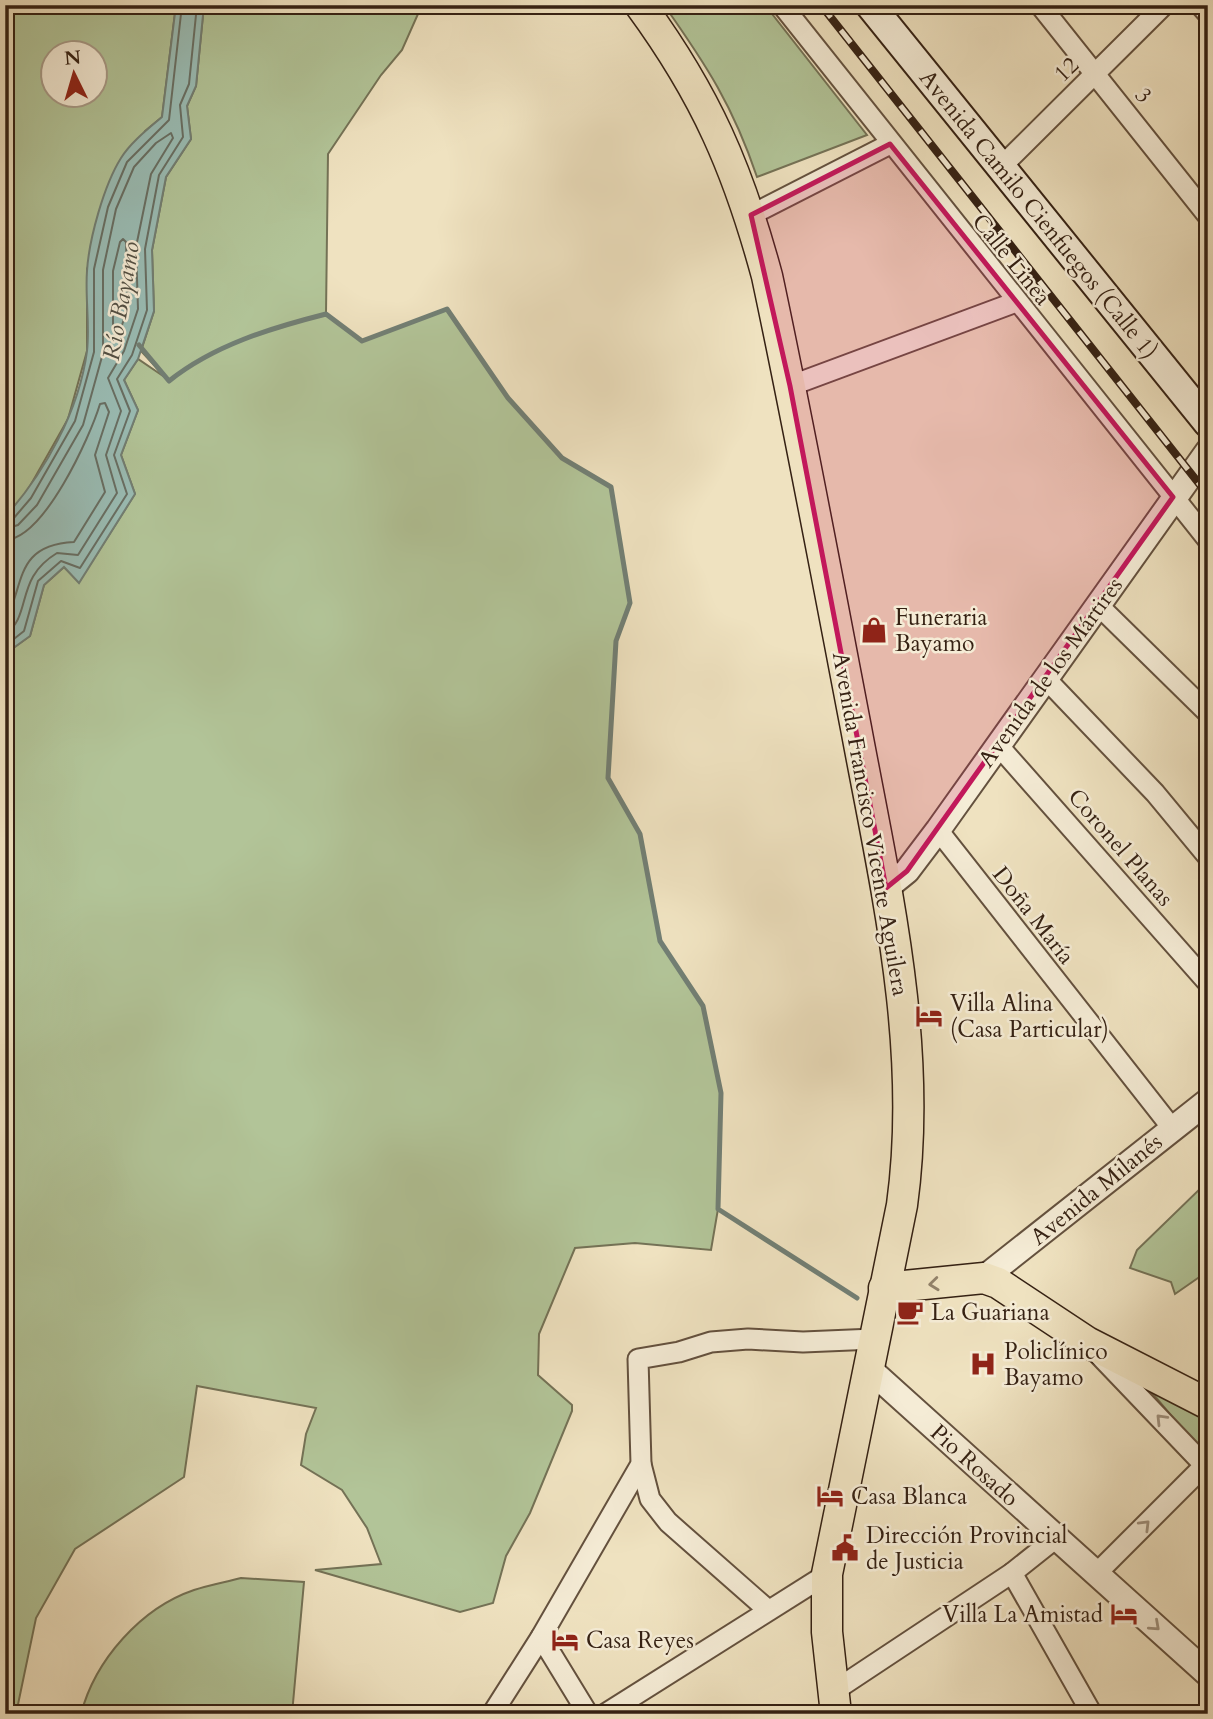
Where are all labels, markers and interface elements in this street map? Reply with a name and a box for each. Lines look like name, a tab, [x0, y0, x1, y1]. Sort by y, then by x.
north arrow	[38, 38, 108, 108]
text: N	[63, 44, 82, 72]
street label: 12	[1047, 50, 1086, 89]
street label: Avenida Camilo Cienfuegos (Calle 1)	[912, 63, 1165, 365]
street label: 3	[1128, 81, 1159, 109]
street label: Calle Linea	[965, 207, 1058, 312]
water label: Río Bayamo	[95, 239, 148, 363]
street label: Avenida de los Mártires	[971, 571, 1130, 773]
place label: Funeraria Bayamo	[895, 602, 987, 659]
shop icon: Funeraria Bayamo	[859, 615, 889, 645]
street label: Avenida Francisco Vicente Aguilera	[825, 650, 916, 999]
street label: Coronel Planas	[1061, 782, 1180, 913]
street label: Doña María	[985, 860, 1082, 971]
place label: Villa Alina (Casa Particular)	[950, 988, 1109, 1045]
hotel icon: Villa Alina (Casa Particular)	[914, 1001, 944, 1031]
street label: Avenida Milanés	[1024, 1127, 1169, 1252]
one-way arrow	[929, 1276, 940, 1291]
cafe icon: La Guariana	[895, 1297, 925, 1327]
place label: La Guariana	[931, 1297, 1050, 1328]
place label: Policlínico Bayamo	[1004, 1336, 1108, 1393]
hospital icon: Policlínico Bayamo	[968, 1349, 998, 1379]
one-way arrow	[1156, 1415, 1169, 1428]
street label: Pio Rosado	[924, 1417, 1026, 1513]
hotel icon: Casa Blanca	[815, 1481, 845, 1511]
place label: Casa Blanca	[851, 1481, 967, 1512]
place label: Dirección Provincial de Justicia	[866, 1520, 1068, 1577]
one-way arrow	[1137, 1520, 1150, 1533]
public building icon: Dirección Provincial de Justicia	[830, 1533, 860, 1563]
place label: Villa La Amistad	[942, 1599, 1104, 1630]
hotel icon: Villa La Amistad	[1109, 1599, 1139, 1629]
one-way arrow	[1147, 1618, 1160, 1631]
hotel icon: Casa Reyes	[550, 1625, 580, 1655]
place label: Casa Reyes	[586, 1625, 694, 1656]

